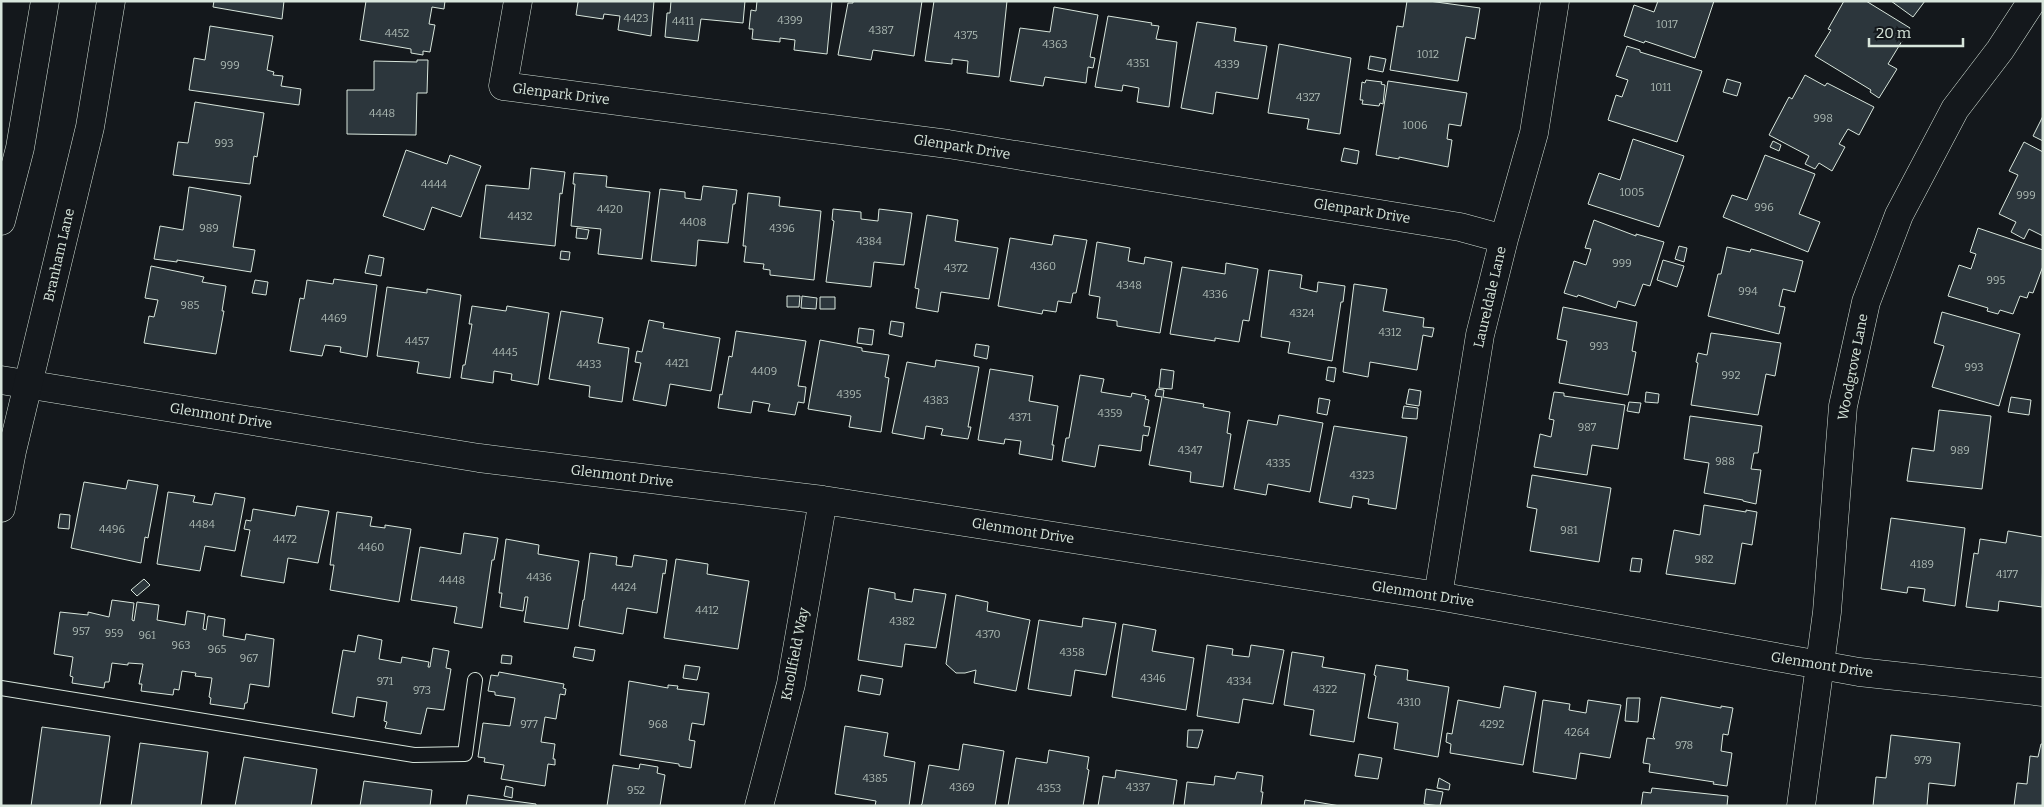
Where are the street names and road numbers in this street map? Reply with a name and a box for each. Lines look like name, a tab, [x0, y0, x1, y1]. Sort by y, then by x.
street label: Glenpark Drive	[511, 80, 611, 108]
street label: Glenpark Drive	[912, 131, 1012, 163]
street label: Glenpark Drive	[1312, 195, 1412, 227]
street label: Branham Lane	[40, 207, 78, 303]
street label: Laureldale Lane	[1470, 245, 1510, 349]
street label: Woodgrove Lane	[1834, 312, 1872, 422]
street label: Glenmont Drive	[169, 400, 273, 432]
street label: Glenmont Drive	[570, 461, 674, 491]
street label: Glenmont Drive	[971, 515, 1075, 547]
street label: Glenmont Drive	[1371, 578, 1475, 610]
street label: Knollfield Way	[778, 605, 812, 702]
street label: Glenmont Drive	[1770, 649, 1874, 681]

